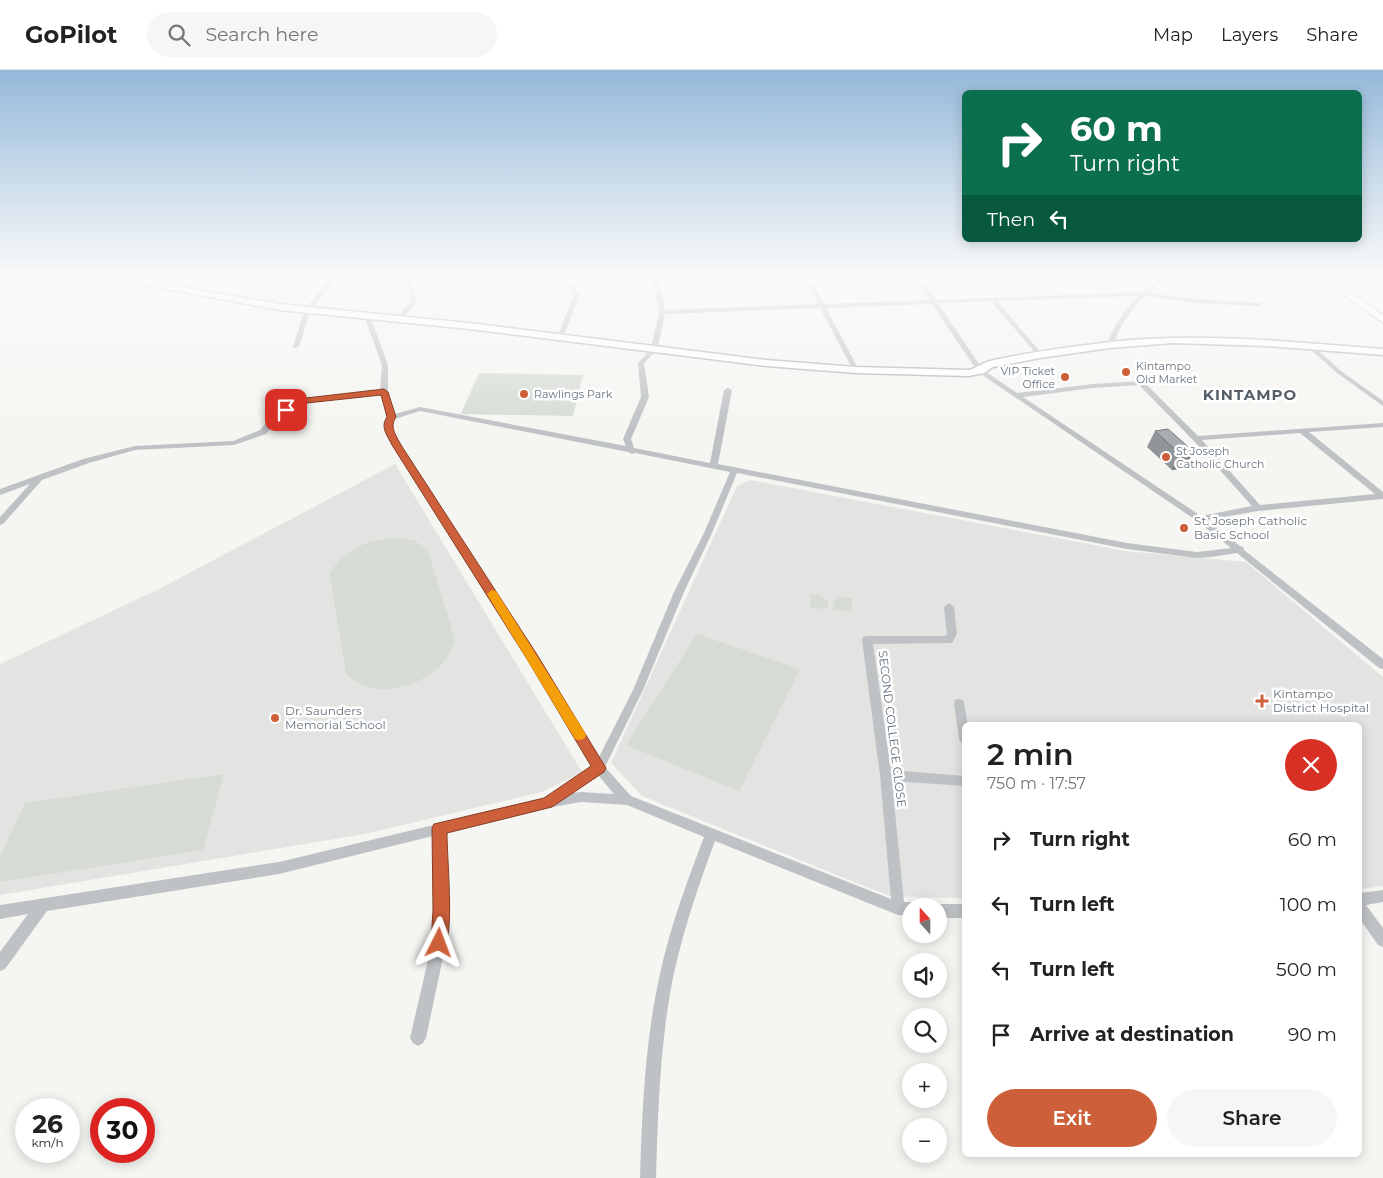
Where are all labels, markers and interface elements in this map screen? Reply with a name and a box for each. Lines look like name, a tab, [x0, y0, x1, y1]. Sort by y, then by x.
search box	[147, 12, 497, 57]
text: GoPilot	[25, 20, 117, 49]
icon: search	[165, 21, 193, 49]
text: Search here	[205, 23, 318, 46]
text: Map	[1153, 24, 1193, 46]
text: Layers	[1221, 24, 1278, 46]
text: Share	[1306, 24, 1358, 46]
text: 60 m	[1070, 107, 1163, 150]
icon: right	[987, 110, 1052, 175]
text: Turn right	[1070, 150, 1180, 177]
icon: left	[1045, 205, 1073, 233]
text: Then	[987, 208, 1035, 231]
place label: Kintampo Old Market	[1136, 359, 1198, 386]
place label: VIP Ticket Office	[1001, 364, 1056, 391]
marker: Kintampo Old Market	[1120, 366, 1132, 378]
marker: VIP Ticket Office	[1059, 371, 1071, 383]
district label: KINTAMPO	[1203, 385, 1297, 404]
place label: Rawlings Park	[534, 387, 613, 401]
marker: Rawlings Park	[518, 388, 530, 400]
pin	[265, 389, 307, 431]
icon: arrive	[272, 396, 300, 424]
place label: St Joseph Catholic Church	[1176, 444, 1264, 471]
marker: St Joseph Catholic Church	[1160, 451, 1172, 463]
place label: St. Joseph Catholic Basic School	[1194, 513, 1308, 542]
marker: St. Joseph Catholic Basic School	[1178, 522, 1190, 534]
street label: SECOND COLLEGE CLOSE	[875, 650, 910, 808]
place label: Kintampo District Hospital	[1273, 686, 1369, 715]
marker: Kintampo District Hospital	[1255, 694, 1269, 708]
place label: Dr. Saunders Memorial School	[285, 703, 386, 732]
marker: Dr. Saunders Memorial School	[269, 712, 281, 724]
text: 2 min	[987, 736, 1074, 773]
button: close	[1285, 739, 1337, 791]
text: 750 m · 17:57	[987, 774, 1086, 793]
icon: right	[987, 826, 1015, 854]
text: Turn right	[1030, 828, 1130, 851]
text: 60 m	[1288, 828, 1337, 851]
icon: left	[987, 891, 1015, 919]
text: Turn left	[1030, 893, 1115, 916]
text: 100 m	[1280, 893, 1337, 916]
north arrow	[902, 898, 948, 942]
map controls	[902, 898, 947, 1163]
position arrow	[412, 916, 464, 968]
button: sound	[902, 953, 947, 998]
icon: left	[987, 956, 1015, 984]
text: Turn left	[1030, 958, 1115, 981]
text: 500 m	[1276, 958, 1337, 981]
button: search	[902, 1008, 947, 1053]
icon: arrive	[987, 1021, 1015, 1049]
text: Arrive at destination	[1030, 1023, 1234, 1046]
text: 90 m	[1288, 1023, 1337, 1046]
button: +	[902, 1063, 947, 1108]
button: Exit	[987, 1089, 1157, 1147]
button: Share	[1167, 1089, 1337, 1147]
speed limit sign: 30	[90, 1098, 155, 1163]
text: 26	[32, 1109, 63, 1139]
button: −	[902, 1118, 947, 1163]
text: km/h	[31, 1135, 64, 1150]

